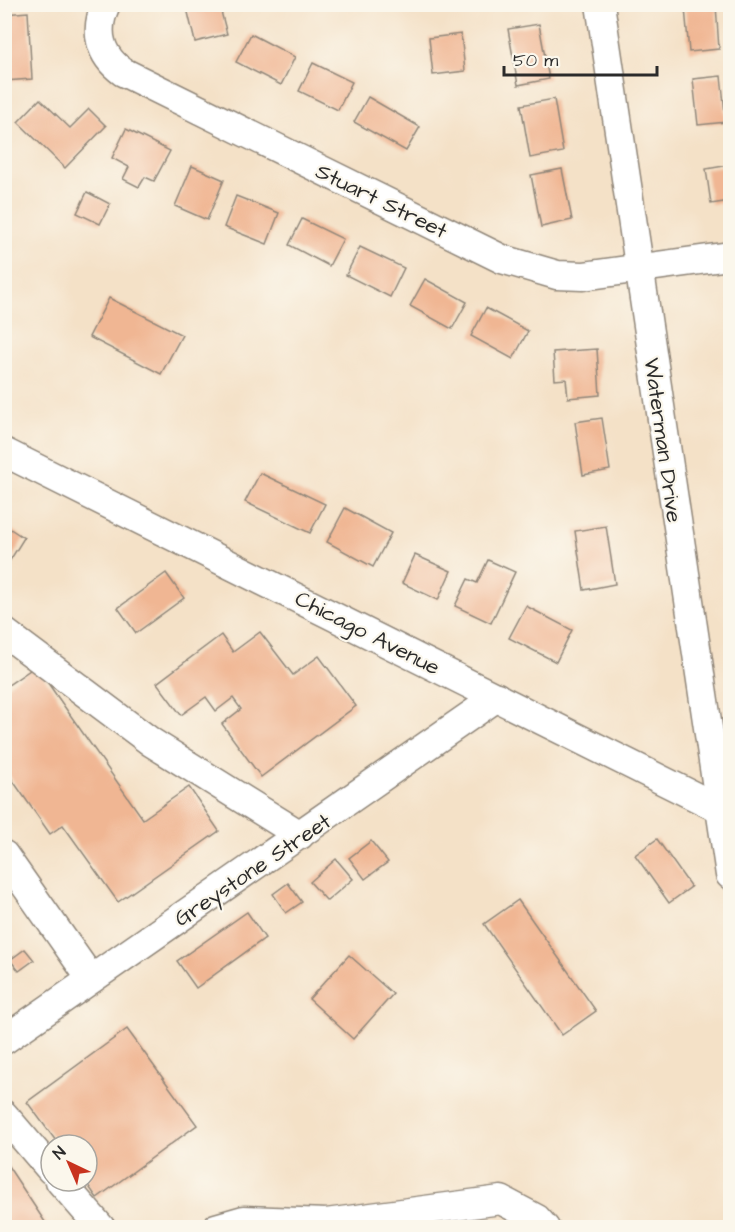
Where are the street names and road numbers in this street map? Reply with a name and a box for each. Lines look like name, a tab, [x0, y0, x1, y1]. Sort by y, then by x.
street label: Stuart Street	[310, 156, 453, 247]
street label: Waterman Drive	[636, 356, 689, 525]
street label: Chicago Avenue	[289, 583, 445, 684]
street label: Greystone Street	[168, 806, 338, 935]

